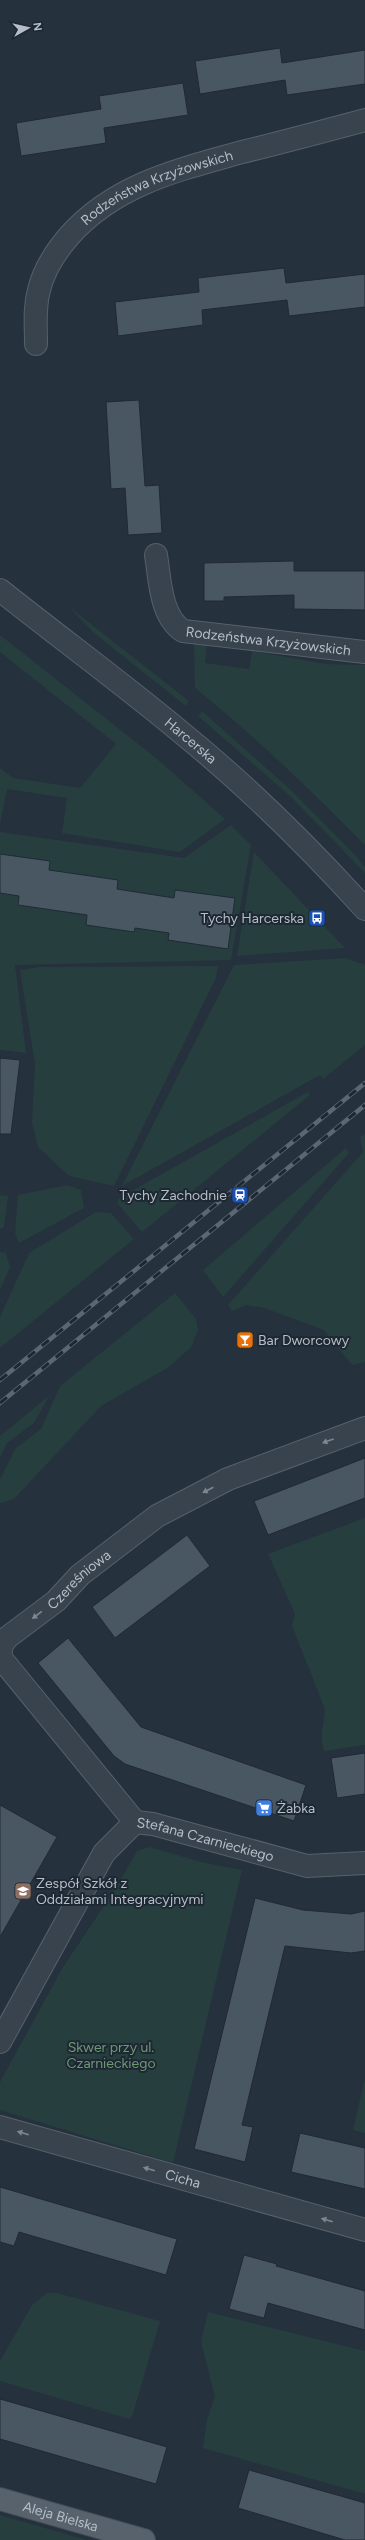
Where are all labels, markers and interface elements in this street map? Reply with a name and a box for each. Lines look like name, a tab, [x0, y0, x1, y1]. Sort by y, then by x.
north arrow	[8, 8, 48, 48]
text: N	[30, 22, 44, 32]
street label: Rodzeństwa Krzyżowskich	[77, 146, 235, 229]
street label: Rodzeństwa Krzyżowskich	[185, 623, 352, 659]
street label: Harcerska	[161, 714, 220, 767]
bus stop icon: Tychy Harcerska	[307, 908, 327, 928]
place label: Tychy Harcerska	[200, 910, 304, 927]
station icon: Tychy Zachodnie	[230, 1185, 250, 1205]
place label: Tychy Zachodnie	[120, 1187, 227, 1204]
bar icon: Bar Dworcowy	[235, 1330, 255, 1350]
place label: Bar Dworcowy	[258, 1332, 350, 1349]
one-way arrow	[322, 1438, 334, 1444]
one-way arrow	[202, 1486, 214, 1493]
street label: Czereśniowa	[44, 1546, 114, 1613]
one-way arrow	[31, 1611, 42, 1620]
supermarket icon: Żabka	[254, 1798, 274, 1818]
place label: Żabka	[277, 1800, 315, 1817]
street label: Stefana Czarnieckiego	[136, 1814, 276, 1865]
place label: Zespół Szkół z Oddziałami Integracyjnymi	[36, 1875, 204, 1908]
school or university icon: Zespół Szkół z Oddziałami Integracyjnymi	[13, 1881, 33, 1901]
park label: Skwer przy ul. Czarnieckiego	[66, 2039, 156, 2072]
one-way arrow	[17, 2130, 29, 2136]
one-way arrow	[142, 2166, 154, 2172]
street label: Cicha	[163, 2166, 202, 2192]
one-way arrow	[321, 2216, 334, 2222]
street label: Aleja Bielska	[21, 2497, 100, 2535]

